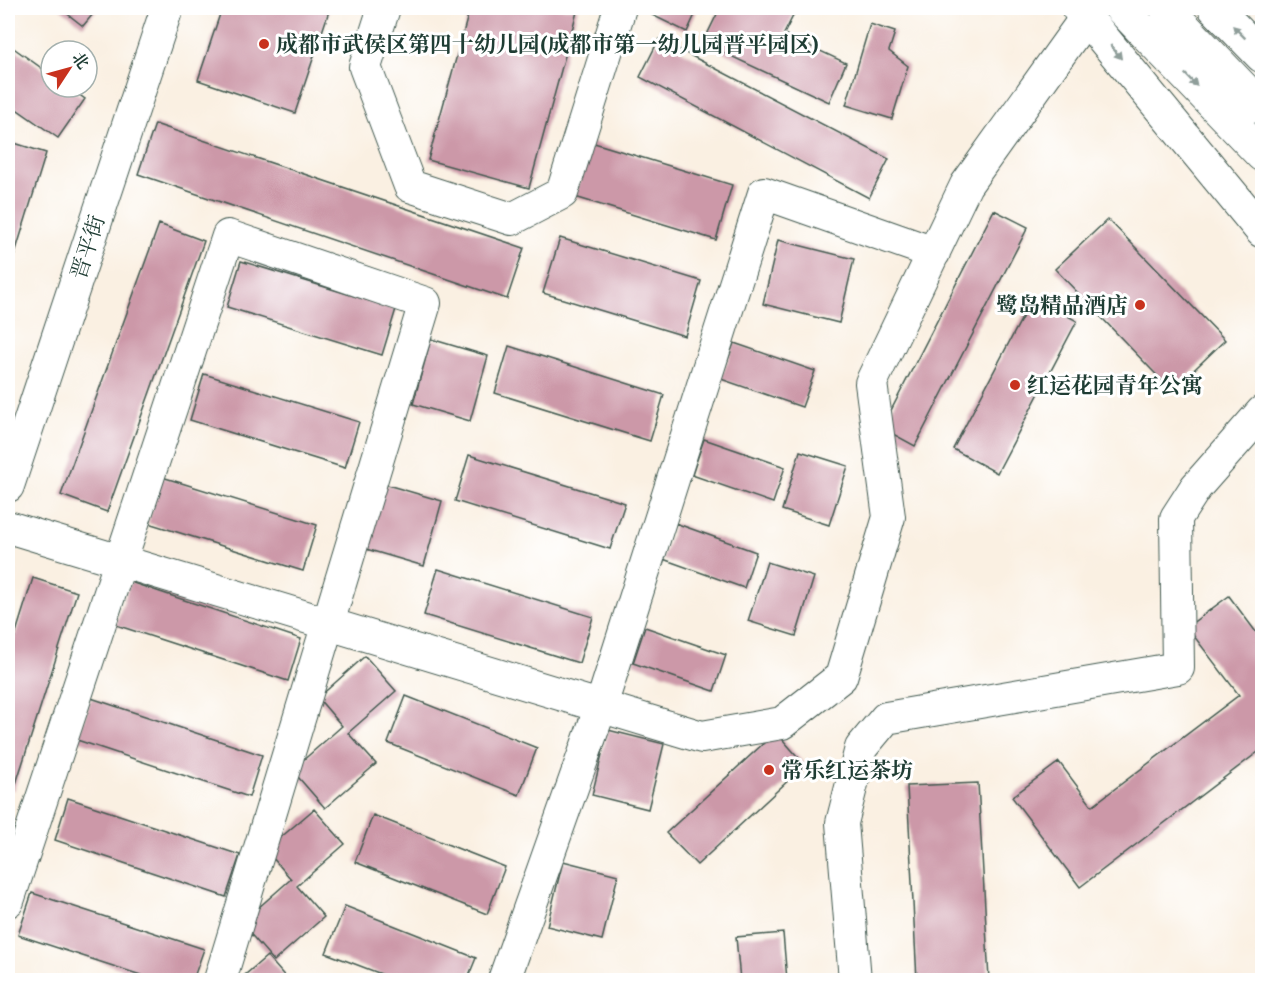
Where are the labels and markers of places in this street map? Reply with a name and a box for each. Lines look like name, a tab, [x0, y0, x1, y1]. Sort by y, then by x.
place label: 成都市武侯区第四十幼儿园(成都市第一幼儿园晋平园区)	[276, 28, 819, 60]
marker: 成都市武侯区第四十幼儿园(成都市第一幼儿园晋平园区)	[257, 37, 271, 51]
place label: 鹭岛精品酒店	[996, 289, 1128, 321]
marker: 鹭岛精品酒店	[1133, 298, 1147, 312]
place label: 红运花园青年公寓	[1027, 369, 1203, 401]
marker: 红运花园青年公寓	[1008, 378, 1022, 392]
place label: 常乐红运茶坊	[781, 754, 913, 786]
marker: 常乐红运茶坊	[762, 763, 776, 777]

